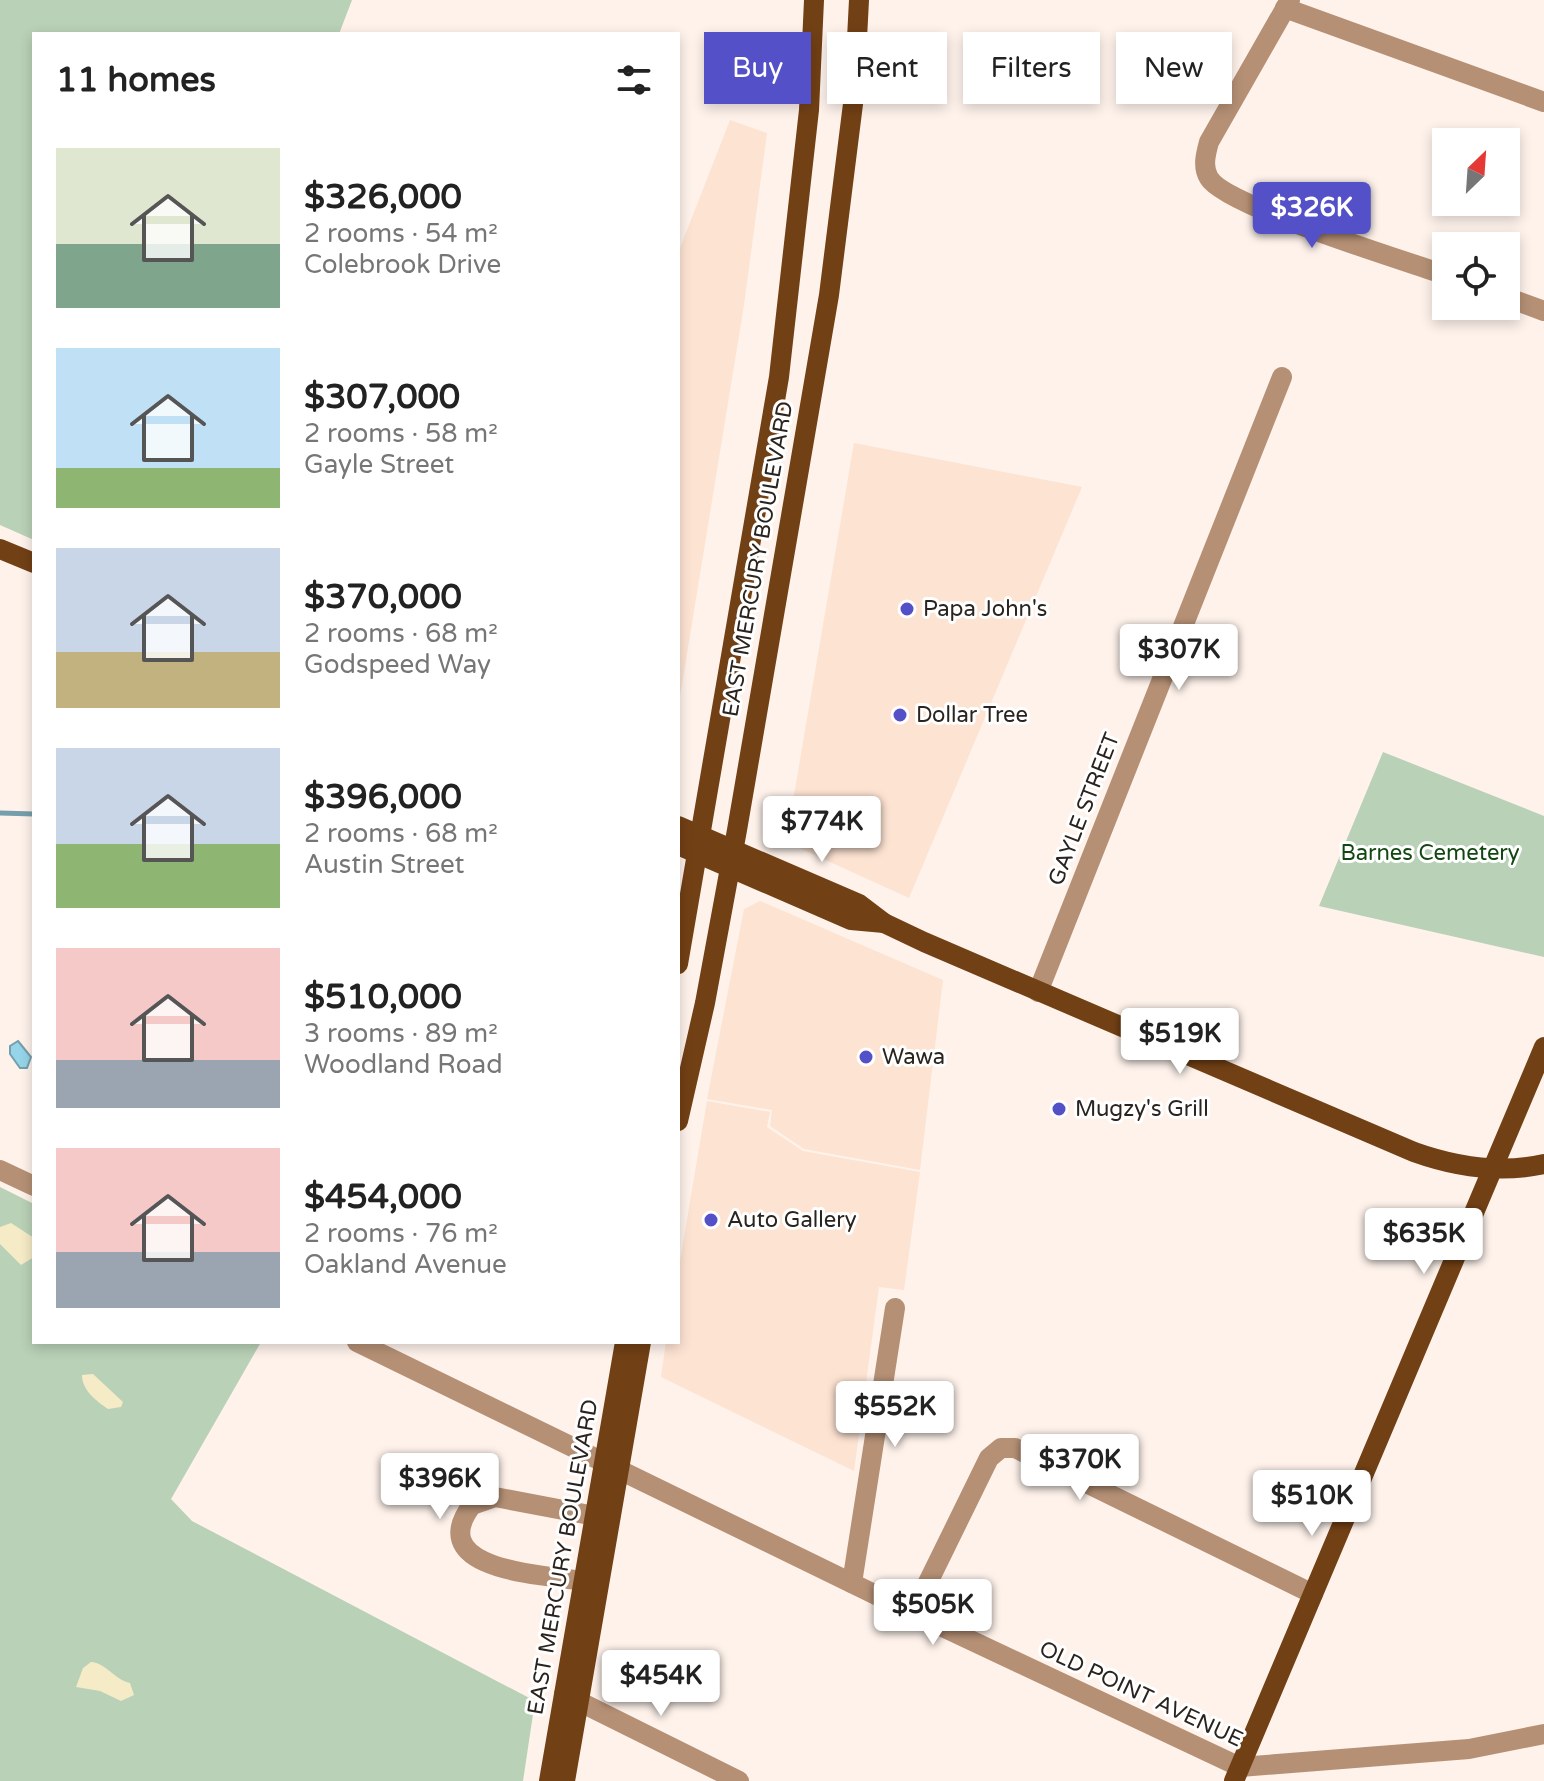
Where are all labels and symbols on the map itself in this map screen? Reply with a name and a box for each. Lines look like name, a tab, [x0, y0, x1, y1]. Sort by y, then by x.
north arrow	[1432, 128, 1520, 216]
pin: $326K	[1256, 182, 1368, 250]
street label: EAST MERCURY BOULEVARD	[717, 399, 799, 719]
place label: Papa John's	[923, 596, 1047, 622]
marker: Papa John's	[898, 600, 916, 618]
pin: $307K	[1123, 624, 1235, 692]
place label: Dollar Tree	[916, 702, 1028, 728]
marker: Dollar Tree	[891, 706, 909, 724]
street label: GAYLE STREET	[1043, 728, 1125, 889]
pin: $774K	[766, 796, 878, 864]
park label: Barnes Cemetery	[1340, 840, 1520, 866]
pin: $519K	[1124, 1008, 1236, 1076]
place label: Wawa	[882, 1044, 945, 1070]
marker: Wawa	[857, 1048, 875, 1066]
place label: Mugzy's Grill	[1075, 1096, 1209, 1122]
marker: Mugzy's Grill	[1050, 1100, 1068, 1118]
place label: Auto Gallery	[727, 1207, 857, 1233]
pin: $635K	[1368, 1208, 1480, 1276]
marker: Auto Gallery	[702, 1211, 720, 1229]
pin: $552K	[839, 1381, 951, 1449]
street label: EAST MERCURY BOULEVARD	[522, 1397, 604, 1717]
pin: $370K	[1024, 1434, 1136, 1502]
pin: $396K	[384, 1453, 496, 1521]
pin: $510K	[1256, 1470, 1368, 1538]
pin: $505K	[877, 1579, 989, 1647]
street label: OLD POINT AVENUE	[1035, 1635, 1247, 1753]
pin: $454K	[605, 1650, 717, 1718]

